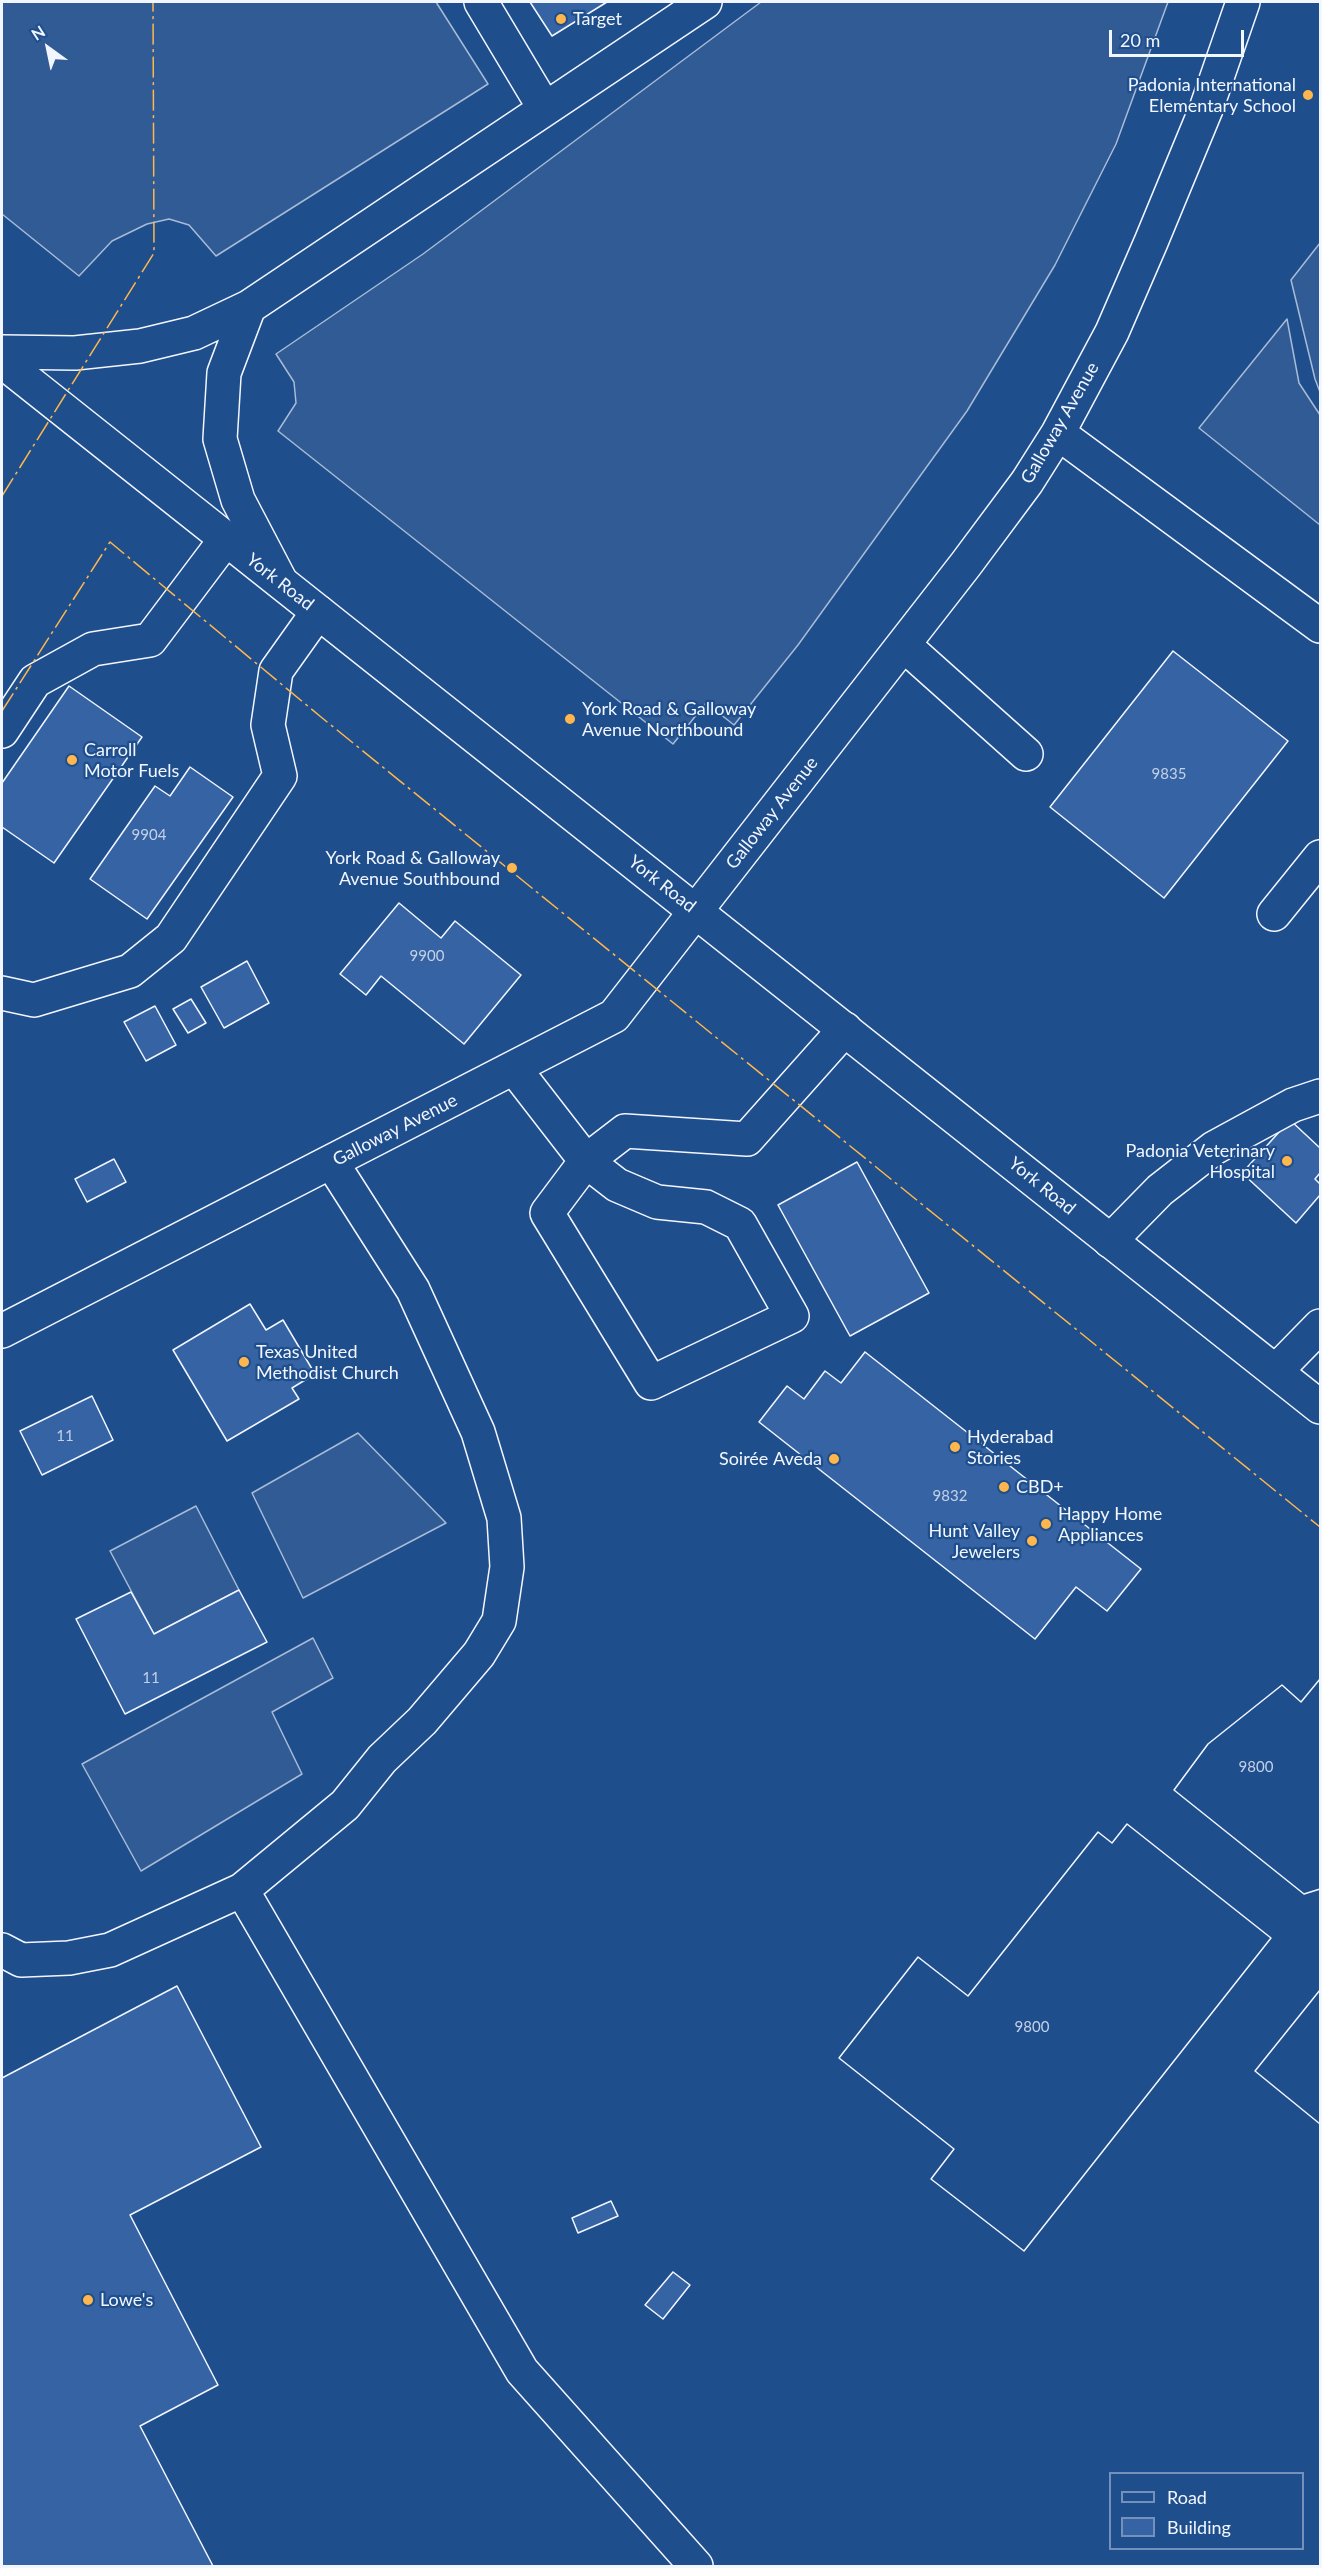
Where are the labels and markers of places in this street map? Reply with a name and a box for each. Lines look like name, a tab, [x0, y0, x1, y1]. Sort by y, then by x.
place label: Target	[573, 8, 622, 30]
marker: Target	[554, 12, 568, 26]
place label: Padonia International Elementary School	[1128, 74, 1296, 116]
marker: Padonia International Elementary School	[1301, 88, 1315, 102]
place label: York Road & Galloway Avenue Northbound	[582, 698, 756, 740]
marker: York Road & Galloway Avenue Northbound	[563, 712, 577, 726]
place label: Carroll Motor Fuels	[84, 739, 179, 782]
marker: Carroll Motor Fuels	[65, 753, 79, 767]
place label: York Road & Galloway Avenue Southbound	[326, 847, 500, 890]
marker: York Road & Galloway Avenue Southbound	[505, 861, 519, 875]
place label: Padonia Veterinary Hospital	[1125, 1140, 1275, 1182]
marker: Padonia Veterinary Hospital	[1280, 1154, 1294, 1168]
place label: Texas United Methodist Church	[256, 1341, 399, 1384]
marker: Texas United Methodist Church	[237, 1355, 251, 1369]
place label: Hyderabad Stories	[967, 1426, 1054, 1468]
marker: Hyderabad Stories	[948, 1440, 962, 1454]
place label: Soirée Aveda	[719, 1448, 822, 1470]
marker: Soirée Aveda	[827, 1452, 841, 1466]
place label: CBD+	[1016, 1476, 1064, 1498]
marker: CBD+	[997, 1480, 1011, 1494]
place label: Happy Home Appliances	[1058, 1503, 1162, 1546]
marker: Happy Home Appliances	[1039, 1517, 1053, 1531]
place label: Hunt Valley Jewelers	[929, 1520, 1020, 1562]
marker: Hunt Valley Jewelers	[1025, 1534, 1039, 1548]
place label: Lowe's	[100, 2289, 153, 2311]
marker: Lowe's	[81, 2293, 95, 2307]

